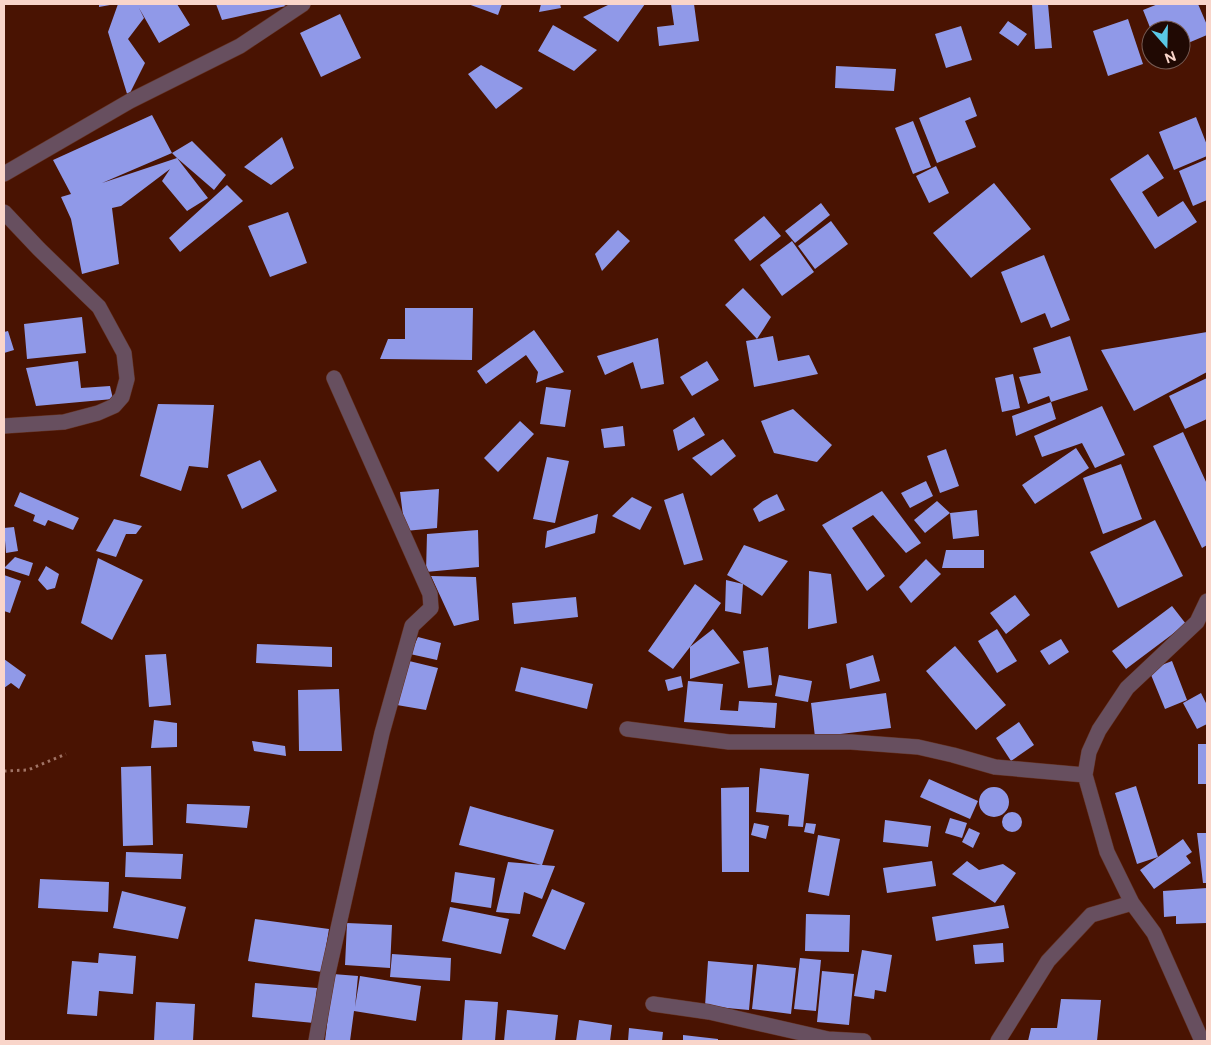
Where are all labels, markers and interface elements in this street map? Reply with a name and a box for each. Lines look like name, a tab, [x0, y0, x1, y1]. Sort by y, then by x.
north arrow	[1141, 20, 1191, 70]
text: N	[1162, 47, 1178, 67]

